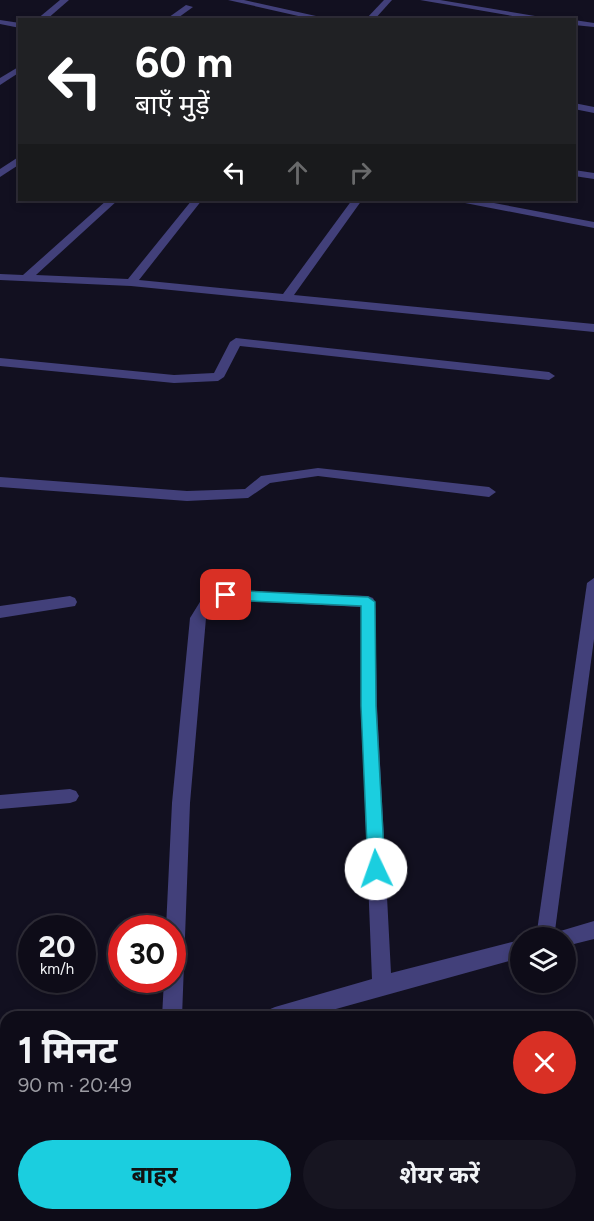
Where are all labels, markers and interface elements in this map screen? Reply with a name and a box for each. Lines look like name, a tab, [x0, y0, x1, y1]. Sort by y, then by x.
text: 60 m	[135, 37, 233, 88]
icon: left	[36, 42, 114, 120]
text: बाएँ मुड़ें	[135, 88, 210, 121]
icon: left	[218, 156, 251, 189]
icon: ahead	[281, 156, 314, 189]
icon: right	[344, 156, 377, 189]
pin	[200, 569, 251, 620]
icon: arrive	[209, 578, 242, 611]
position arrow	[344, 837, 408, 901]
speed limit sign: 30	[108, 915, 186, 993]
map controls	[510, 927, 576, 993]
button: layers	[510, 927, 576, 993]
text: 20	[39, 928, 75, 965]
text: km/h	[40, 960, 74, 978]
text: 1 मिनट	[18, 1029, 117, 1072]
button: close	[513, 1031, 576, 1094]
text: 90 m · 20:49	[18, 1073, 132, 1097]
button: बाहर	[18, 1140, 291, 1209]
button: शेयर करें	[303, 1140, 576, 1209]

